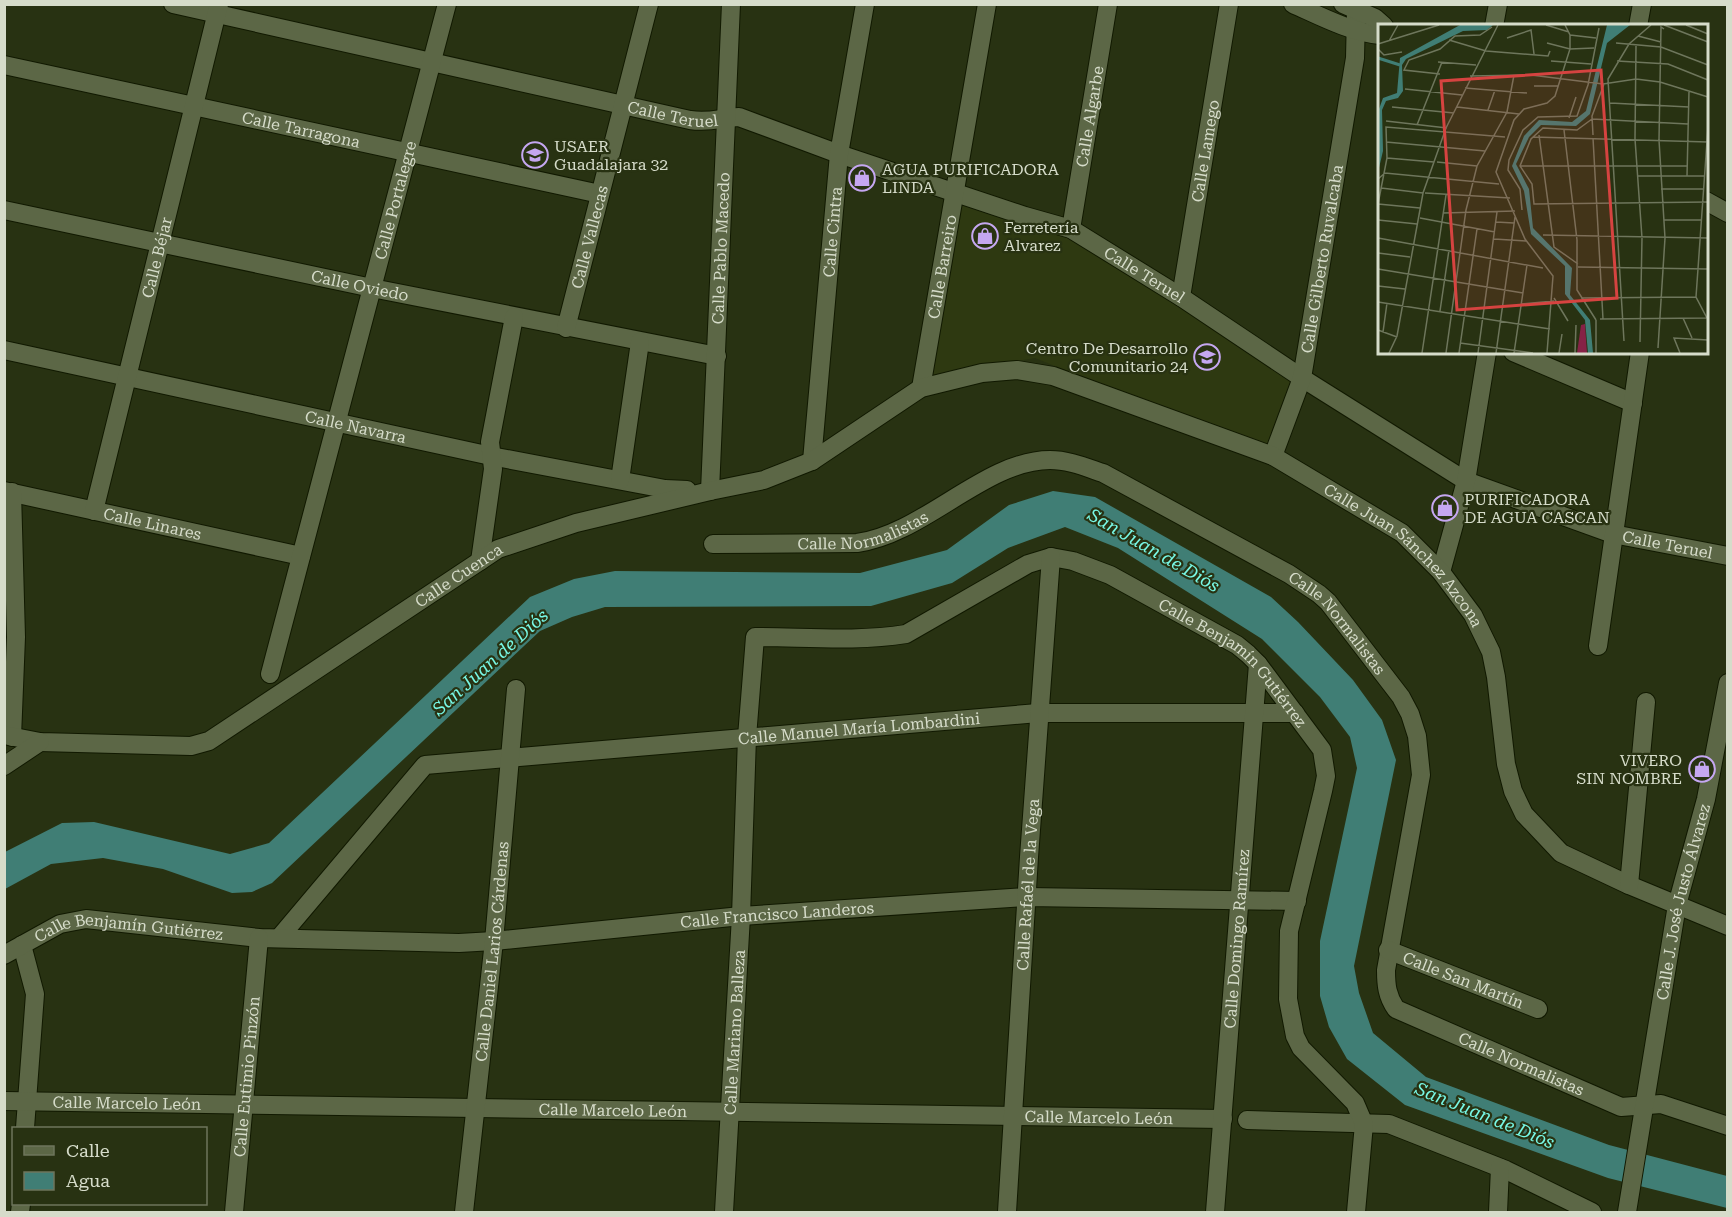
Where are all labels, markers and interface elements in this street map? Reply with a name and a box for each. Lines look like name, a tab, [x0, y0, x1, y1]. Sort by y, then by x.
inset map	[1378, 24, 1708, 354]
street label: Calle Algarbe	[1072, 64, 1107, 169]
street label: Calle Teruel	[626, 97, 719, 131]
street label: Calle Lamego	[1187, 98, 1223, 204]
street label: Calle Tarragona	[240, 107, 362, 151]
place label: USAER Guadalajara 32	[554, 137, 668, 174]
street label: Calle Portalegre	[370, 139, 420, 262]
school or university icon: USAER Guadalajara 32	[520, 140, 550, 170]
place label: AGUA PURIFICADORA LINDA	[882, 160, 1060, 197]
shop icon: AGUA PURIFICADORA LINDA	[847, 163, 877, 193]
street label: Calle Gilberto Ruvalcaba	[1297, 163, 1347, 355]
street label: Calle Pablo Macedo	[708, 172, 733, 325]
street label: Calle Vallecas	[567, 183, 612, 291]
street label: Calle Cintra	[819, 185, 846, 278]
street label: Calle Barreiro	[924, 213, 960, 320]
street label: Calle Béjar	[137, 215, 176, 300]
place label: Ferretería Alvarez	[1004, 218, 1079, 255]
shop icon: Ferretería Alvarez	[970, 221, 1000, 251]
street label: Calle Teruel	[1101, 242, 1189, 306]
street label: Calle Oviedo	[310, 266, 411, 305]
place label: Centro De Desarrollo Comunitario 24	[1026, 339, 1188, 376]
school or university icon: Centro De Desarrollo Comunitario 24	[1192, 342, 1222, 372]
street label: Calle Navarra	[303, 406, 408, 447]
street label: Calle Juan Sánchez Azcona	[1321, 479, 1487, 630]
place label: PURIFICADORA DE AGUA CASCAN	[1464, 490, 1610, 527]
shop icon: PURIFICADORA DE AGUA CASCAN	[1430, 493, 1460, 523]
water label: San Juan de Diós	[1084, 503, 1224, 596]
street label: Calle Linares	[102, 504, 204, 544]
street label: Calle Normalistas	[797, 507, 932, 553]
street label: Calle Teruel	[1621, 527, 1714, 562]
street label: Calle Cuenca	[411, 539, 506, 611]
street label: Calle Normalistas	[1285, 567, 1390, 678]
street label: Calle Benjamín Gutiérrez	[1155, 594, 1311, 731]
water label: San Juan de Diós	[427, 605, 552, 720]
street label: Calle Manuel María Lombardini	[737, 708, 981, 748]
place label: VIVERO SIN NOMBRE	[1576, 751, 1682, 788]
shop icon: VIVERO SIN NOMBRE	[1687, 754, 1717, 784]
street label: Calle Rafaél de la Vega	[1012, 798, 1043, 971]
street label: Calle J. José Justo Álvarez	[1652, 801, 1714, 1002]
street label: Calle Daniel Larios Cárdenas	[471, 840, 512, 1063]
street label: Calle Domingo Ramírez	[1220, 848, 1253, 1029]
street label: Calle Francisco Landeros	[679, 898, 875, 932]
street label: Calle Benjamín Gutiérrez	[31, 909, 224, 946]
street label: Calle San Martín	[1400, 947, 1526, 1012]
street label: Calle Mariano Balleza	[720, 949, 749, 1115]
street label: Calle Eutimio Pinzón	[230, 995, 263, 1158]
street label: Calle Normalistas	[1456, 1028, 1587, 1099]
water label: San Juan de Diós	[1411, 1077, 1558, 1153]
street label: Calle Marcelo León	[53, 1092, 201, 1113]
street label: Calle Marcelo León	[539, 1099, 687, 1121]
street label: Calle Marcelo León	[1024, 1107, 1173, 1128]
legend	[12, 1127, 207, 1205]
text: Calle	[66, 1140, 110, 1161]
text: Agua	[66, 1170, 110, 1191]

